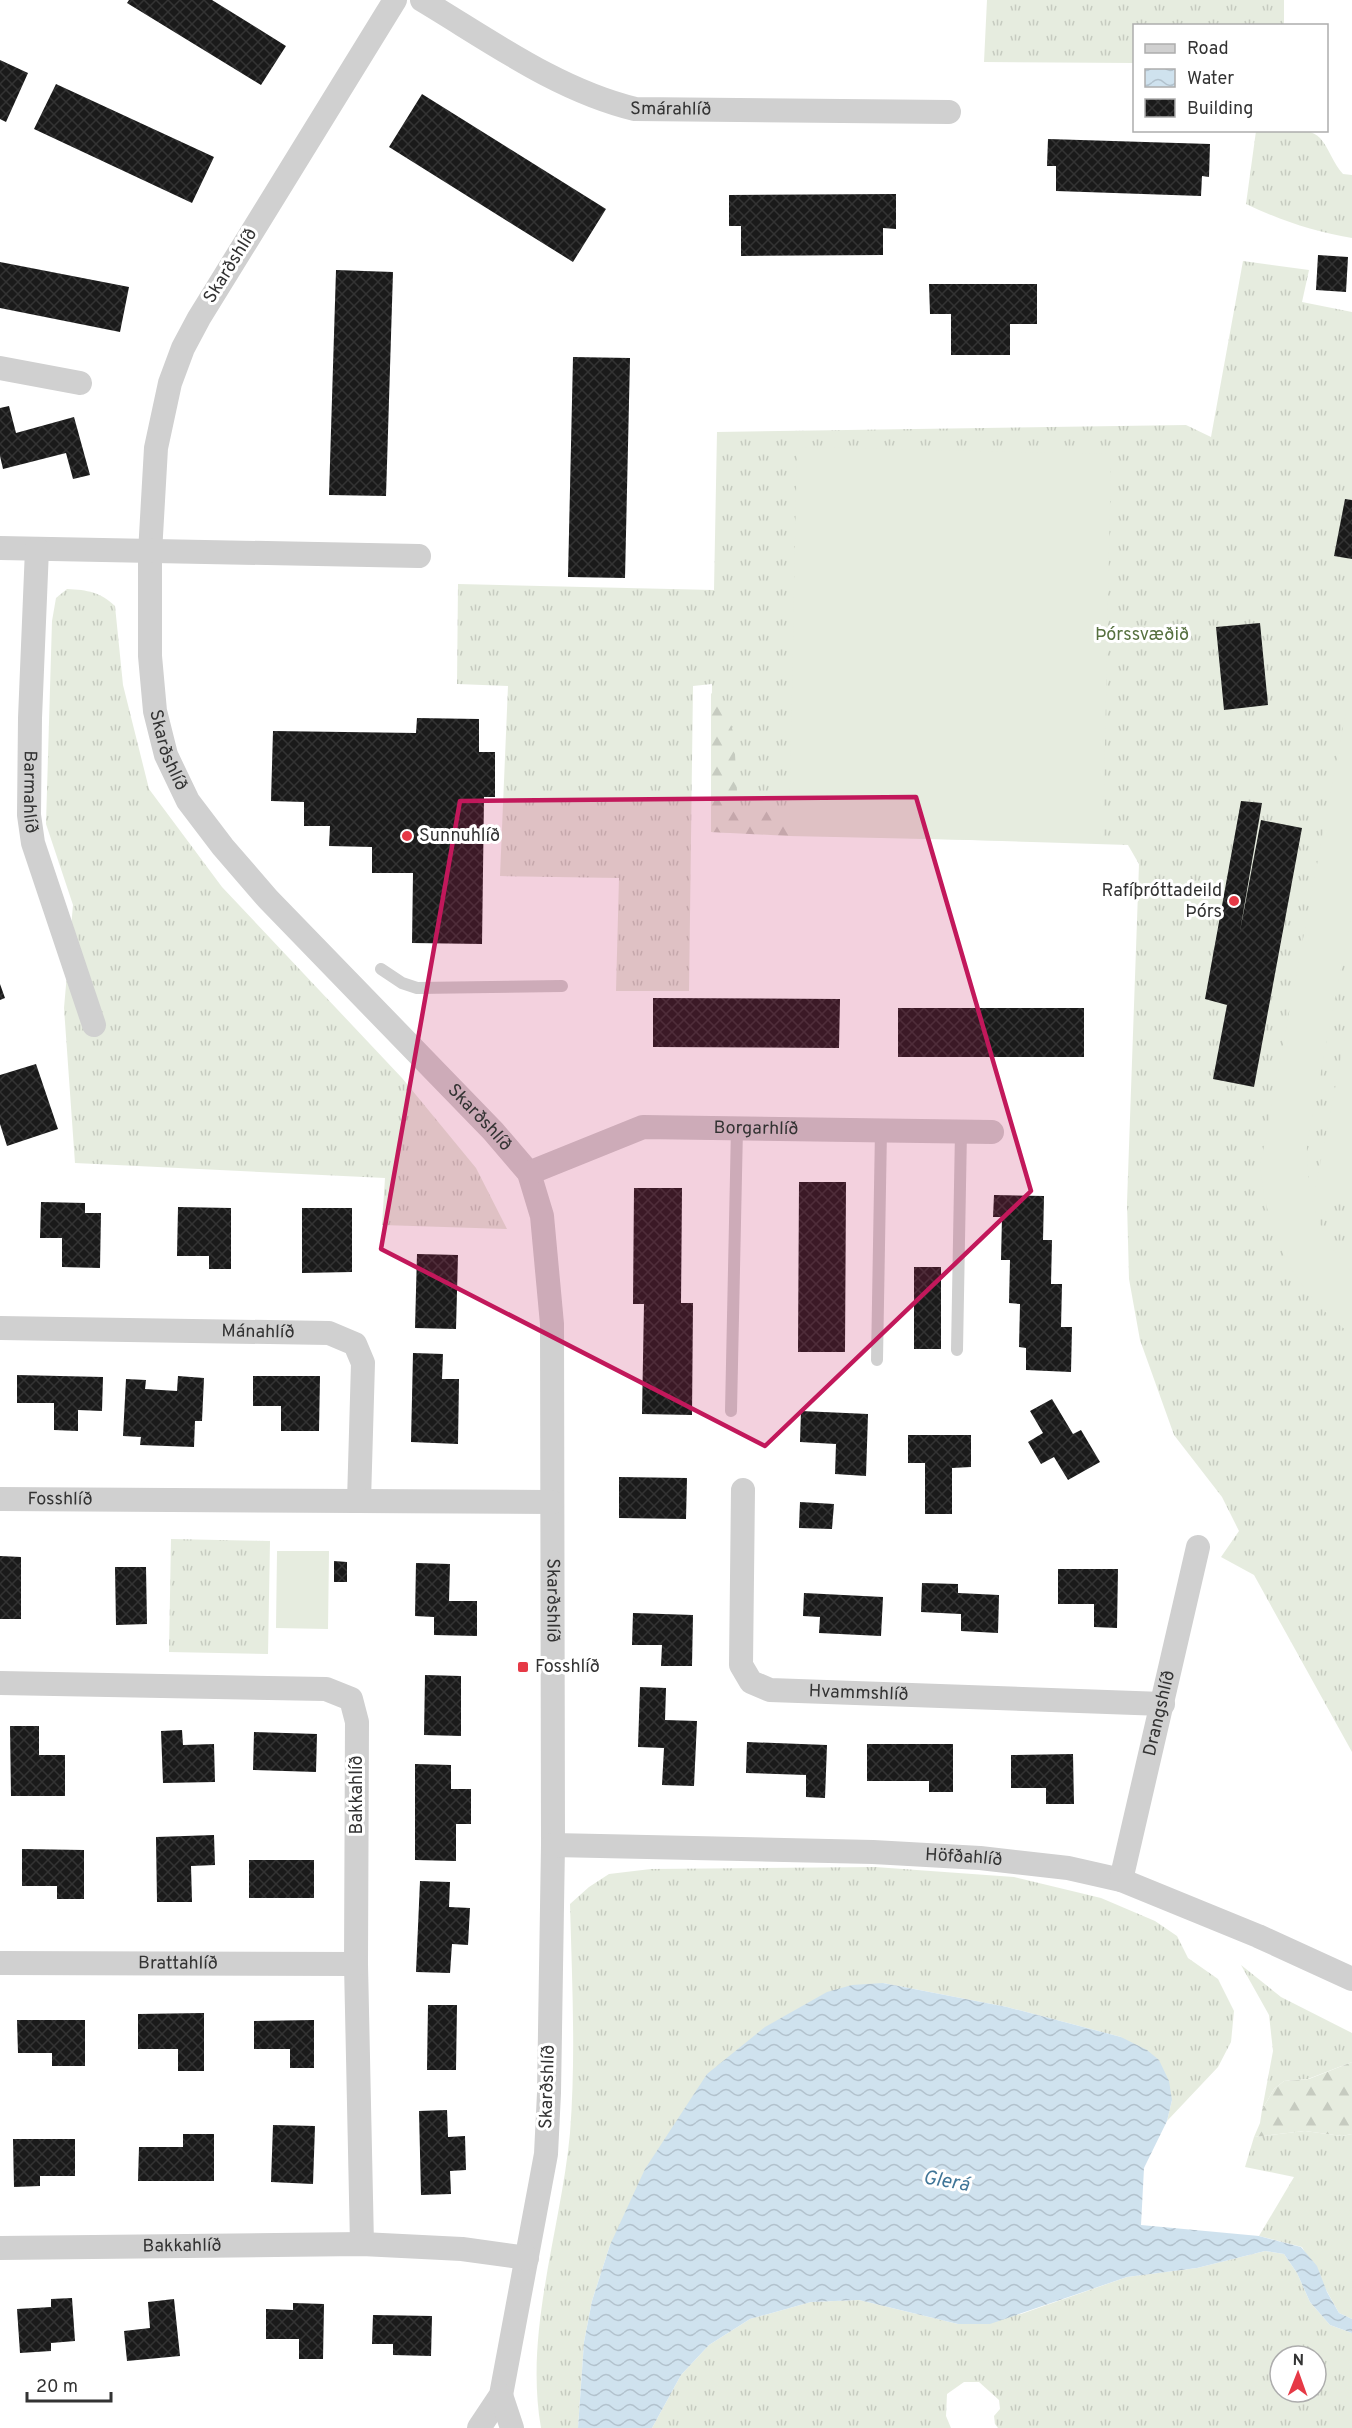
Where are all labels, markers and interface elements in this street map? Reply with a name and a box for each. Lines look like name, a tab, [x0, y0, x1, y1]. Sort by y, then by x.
legend	[1133, 24, 1328, 132]
text: Road	[1187, 38, 1229, 61]
text: Water	[1187, 68, 1234, 91]
street label: Smárahlíð	[630, 97, 711, 121]
text: Building	[1187, 98, 1253, 121]
street label: Skarðshlíð	[199, 224, 263, 308]
park label: Þórssvæðið	[1095, 624, 1189, 647]
street label: Skarðshlíð	[144, 707, 193, 794]
street label: Barmahlíð	[17, 750, 43, 835]
place label: Sunnuhlíð	[419, 825, 500, 848]
marker: Sunnuhlíð	[400, 829, 414, 843]
place label: Rafíþróttadeild Þórs	[1101, 880, 1222, 924]
marker: Rafíþróttadeild Þórs	[1227, 894, 1241, 908]
street label: Skarðshlíð	[442, 1079, 517, 1156]
street label: Borgarhlíð	[713, 1117, 799, 1141]
street label: Mánahlíð	[221, 1320, 295, 1344]
street label: Fosshlíð	[27, 1488, 93, 1511]
street label: Skarðshlíð	[541, 1558, 564, 1643]
place label: Fosshlíð	[535, 1656, 600, 1679]
marker: Fosshlíð	[516, 1660, 530, 1674]
street label: Drangshlíð	[1138, 1668, 1181, 1758]
street label: Hvammshlíð	[808, 1680, 909, 1706]
street label: Bakkahlíð	[346, 1755, 369, 1835]
street label: Höfðahlíð	[924, 1843, 1004, 1872]
street label: Brattahlíð	[138, 1952, 218, 1975]
street label: Skarðshlíð	[535, 2044, 561, 2130]
water label: Glerá	[921, 2165, 973, 2199]
street label: Bakkahlíð	[142, 2234, 222, 2258]
north arrow	[1268, 2344, 1328, 2404]
text: N	[1292, 2351, 1304, 2371]
scale bar	[27, 2365, 111, 2403]
text: 20 m	[36, 2376, 78, 2399]

